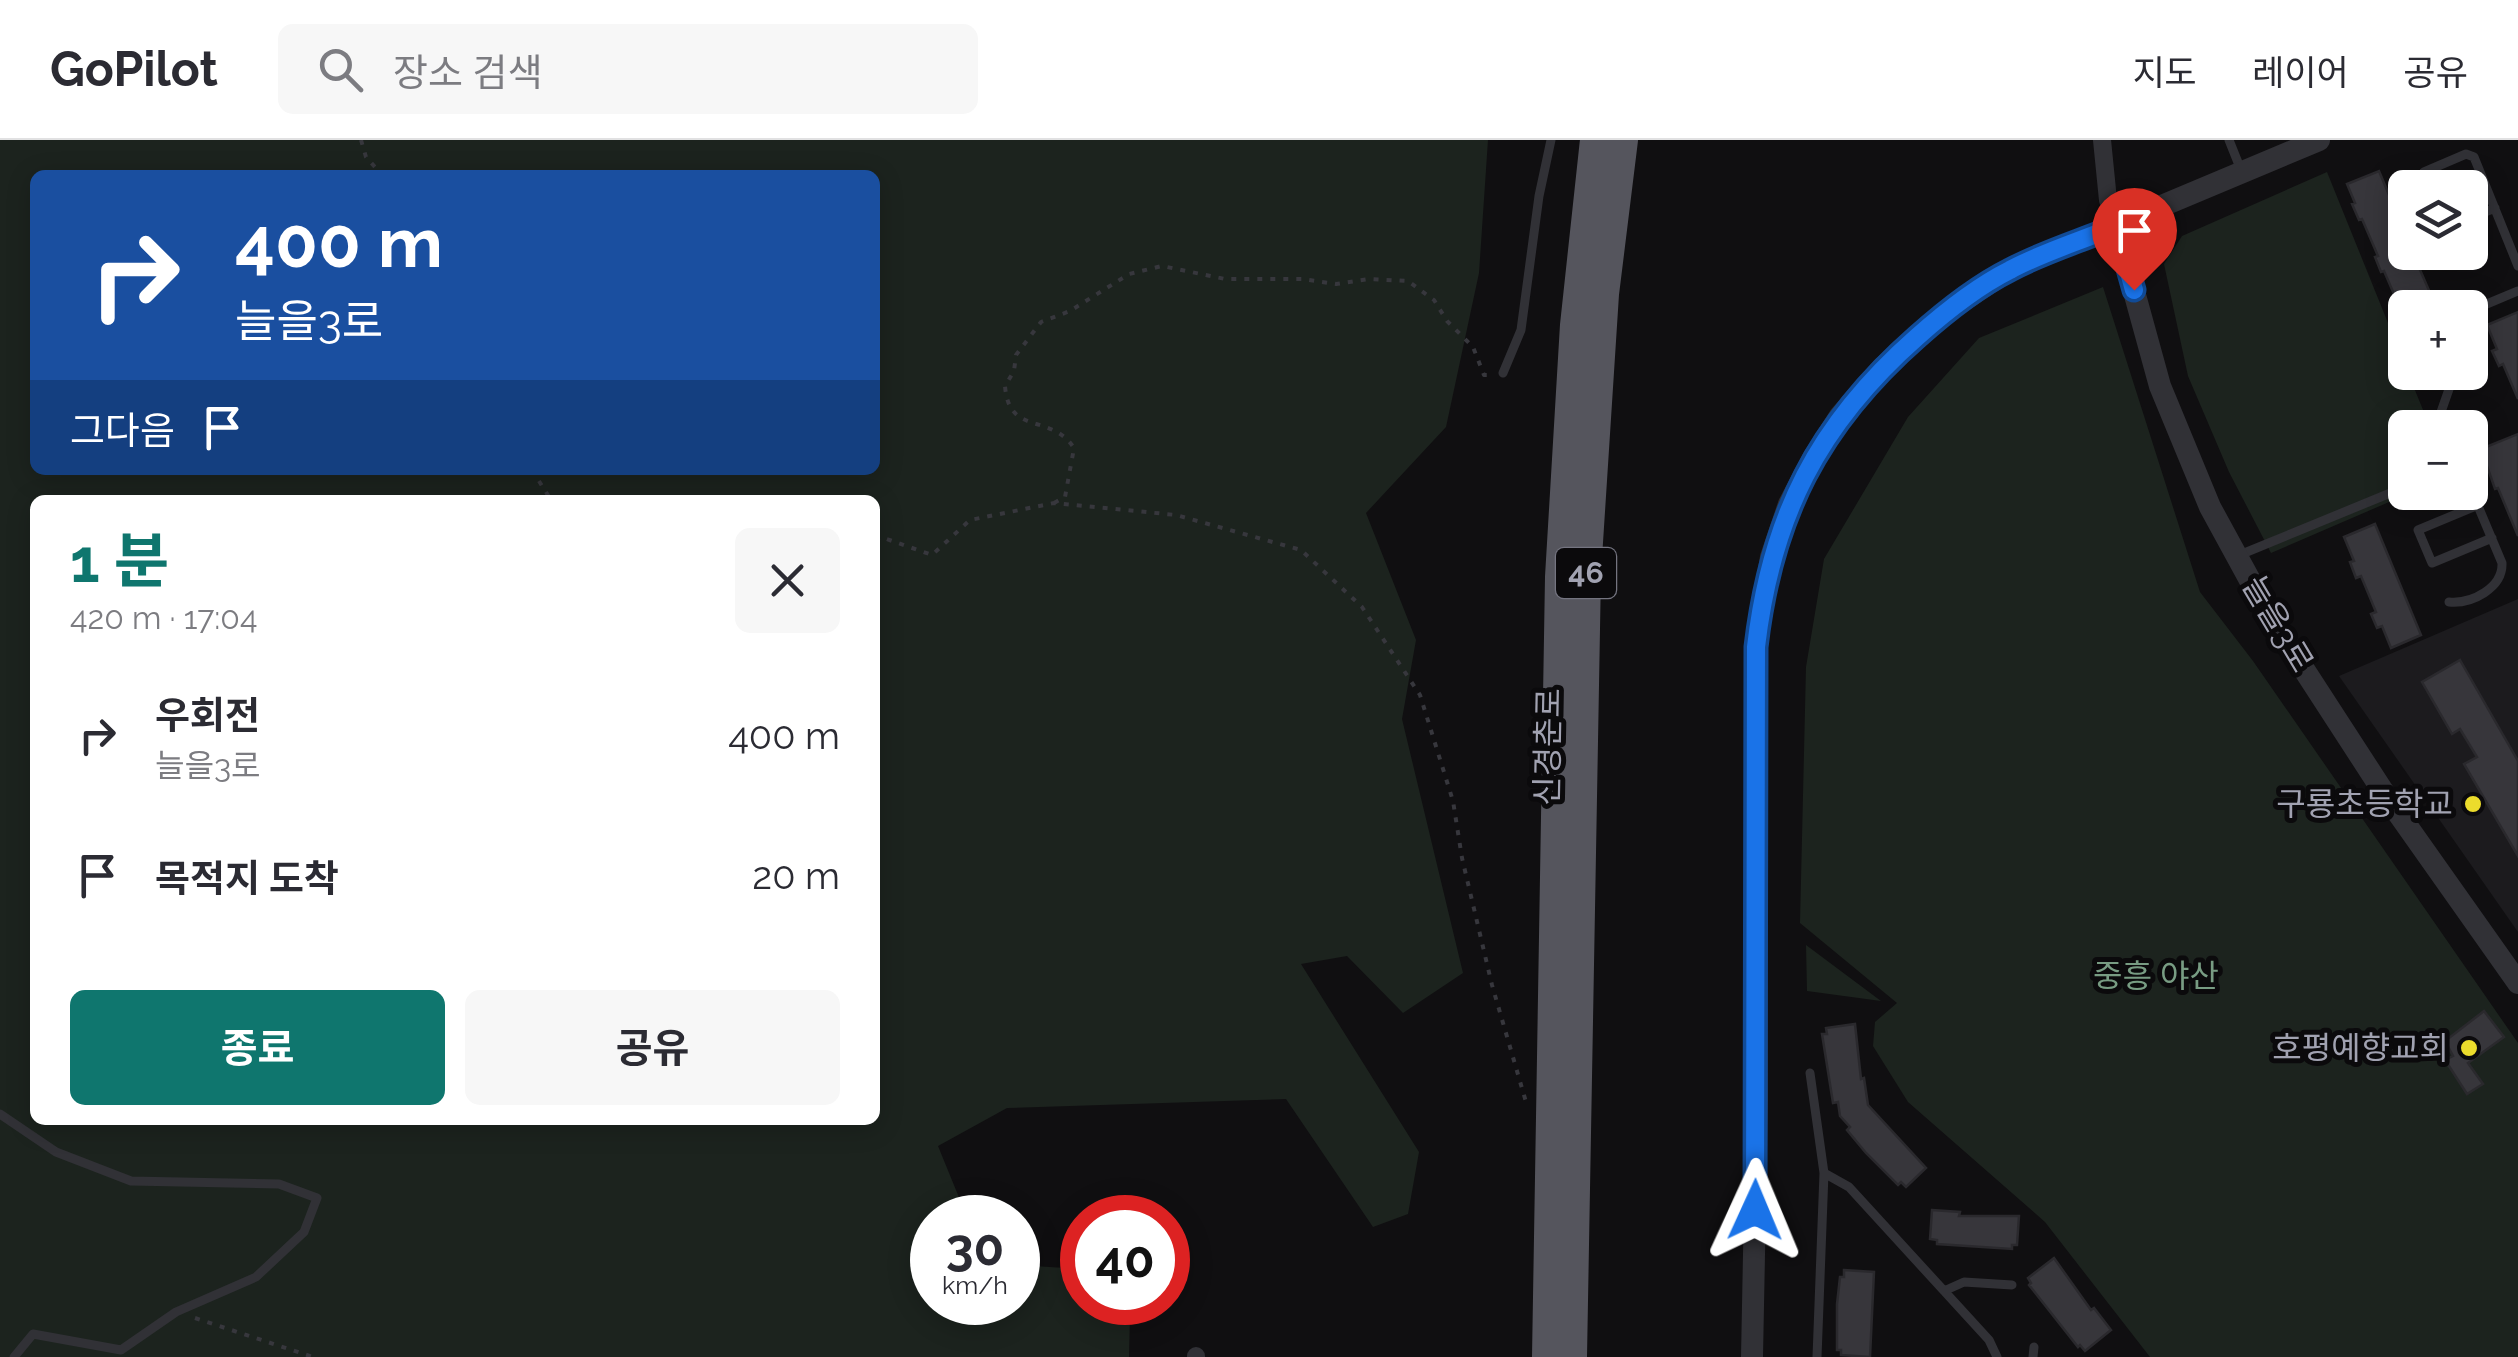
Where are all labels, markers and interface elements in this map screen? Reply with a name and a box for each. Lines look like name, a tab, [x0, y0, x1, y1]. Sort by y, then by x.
search box	[278, 24, 978, 114]
text: GoPilot	[50, 41, 218, 97]
icon: search	[313, 42, 368, 97]
text: 장소 검색	[393, 50, 542, 95]
text: 지도	[2133, 52, 2197, 93]
text: 레이어	[2252, 52, 2349, 93]
text: 공유	[2404, 52, 2468, 93]
map controls	[2388, 170, 2488, 510]
button: layers	[2388, 170, 2488, 270]
pin	[2092, 188, 2177, 291]
text: 400 m	[235, 201, 443, 283]
icon: arrive	[2107, 203, 2162, 258]
icon: right	[70, 210, 200, 340]
button: +	[2388, 290, 2488, 390]
text: 늘을3로	[235, 295, 383, 348]
icon: arrive	[195, 400, 250, 455]
text: 그다음	[70, 408, 175, 453]
button: −	[2388, 410, 2488, 510]
text: 1 분	[70, 526, 169, 596]
button: close	[735, 528, 840, 633]
road number: 46	[1556, 548, 1616, 598]
street label: 늘을3로	[2235, 569, 2321, 678]
text: 420 m · 17:04	[70, 599, 257, 636]
street label: 신경춘로	[1528, 688, 1567, 806]
text: 우회전	[155, 693, 260, 738]
icon: right	[70, 708, 125, 763]
text: 400 m	[728, 713, 840, 758]
text: 늘을3로	[155, 747, 260, 784]
place label: 구룡초등학교	[2276, 785, 2453, 822]
marker: 구룡초등학교	[2462, 793, 2484, 815]
icon: arrive	[70, 848, 125, 903]
text: 20 m	[752, 853, 840, 898]
text: 목적지 도착	[155, 856, 339, 901]
park label: 중흥 야산	[2093, 957, 2219, 994]
button: 종료	[70, 990, 445, 1105]
button: 공유	[465, 990, 840, 1105]
place label: 호평예향교회	[2272, 1029, 2449, 1066]
marker: 호평예향교회	[2458, 1037, 2480, 1059]
position arrow	[1703, 1158, 1807, 1262]
speed limit sign: 40	[1060, 1195, 1190, 1325]
text: 30	[946, 1218, 1004, 1277]
text: km/h	[942, 1270, 1008, 1300]

